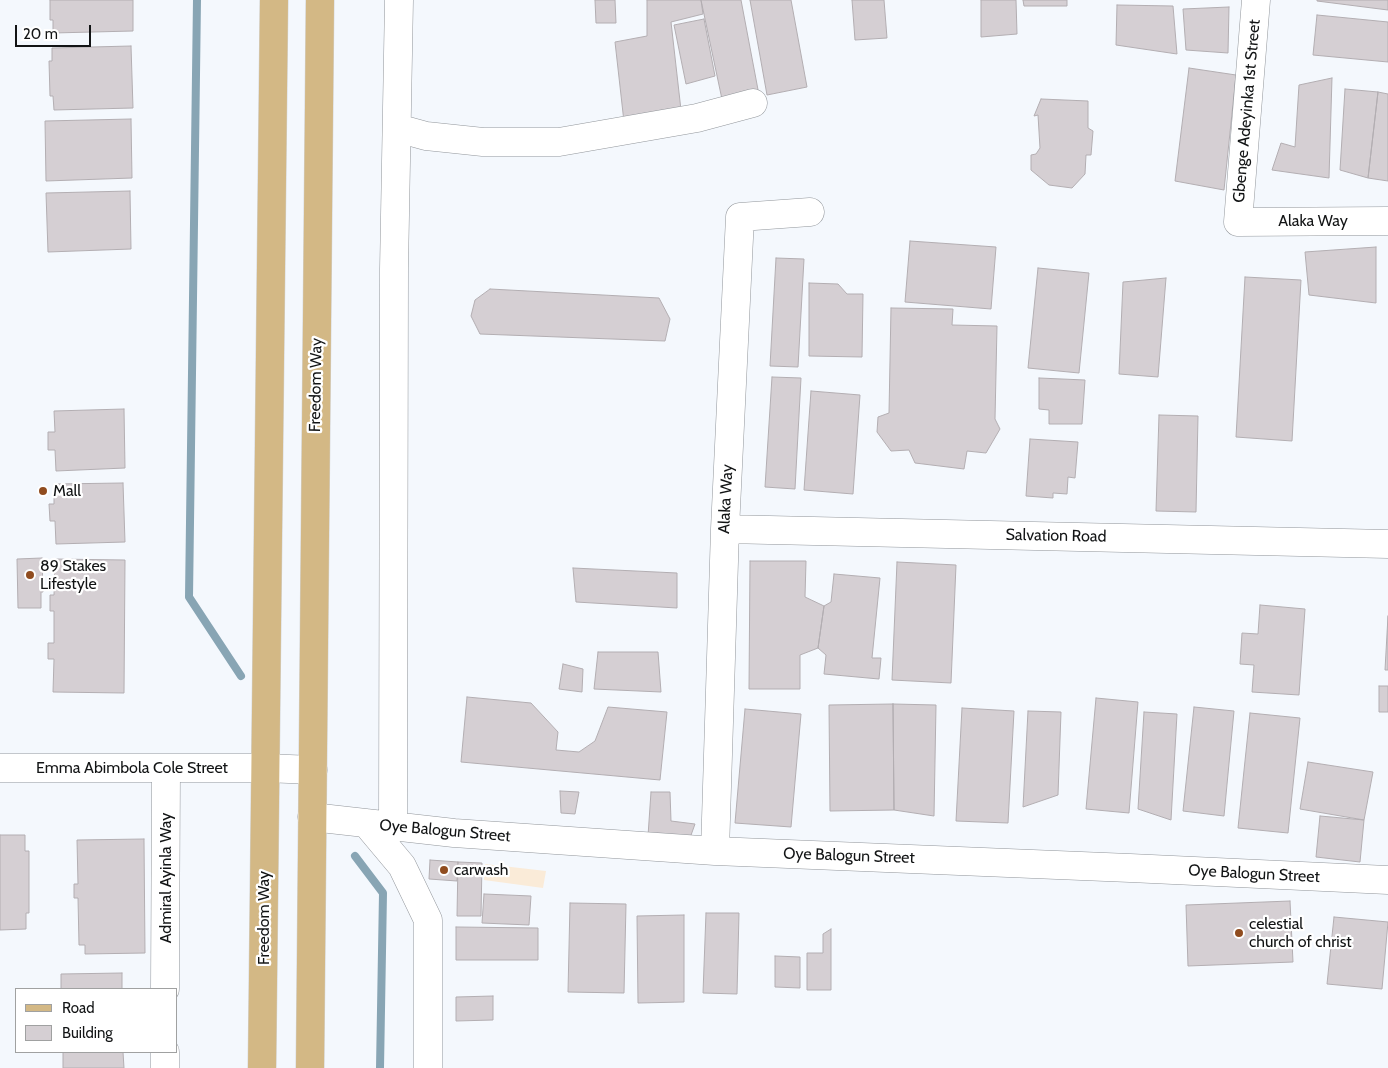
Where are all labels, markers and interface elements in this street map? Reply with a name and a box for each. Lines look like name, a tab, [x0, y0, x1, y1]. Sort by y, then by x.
scale bar	[18, 15, 94, 47]
street label: Gbenge Adeyinka 1st Street	[1229, 19, 1265, 203]
text: 20 m	[23, 25, 58, 43]
street label: Alaka Way	[1278, 211, 1348, 231]
street label: Freedom Way	[306, 338, 326, 432]
street label: Alaka Way	[715, 464, 737, 534]
place label: Mall	[53, 481, 81, 501]
marker: Mall	[37, 485, 49, 497]
street label: Salvation Road	[1005, 526, 1107, 546]
place label: 89 Stakes Lifestyle	[40, 556, 106, 594]
marker: 89 Stakes Lifestyle	[24, 569, 36, 581]
street label: Emma Abimbola Cole Street	[36, 758, 228, 778]
street label: Admiral Ayinla Way	[156, 813, 176, 943]
street label: Oye Balogun Street	[379, 816, 511, 846]
street label: Oye Balogun Street	[783, 844, 915, 868]
place label: carwash	[454, 860, 509, 880]
street label: Oye Balogun Street	[1188, 861, 1320, 887]
marker: carwash	[438, 864, 450, 876]
street label: Freedom Way	[254, 871, 274, 965]
place label: celestial church of christ	[1249, 914, 1352, 952]
marker: celestial church of christ	[1233, 927, 1245, 939]
legend	[15, 988, 178, 1053]
text: Road	[62, 999, 95, 1017]
text: Building	[62, 1024, 113, 1042]

